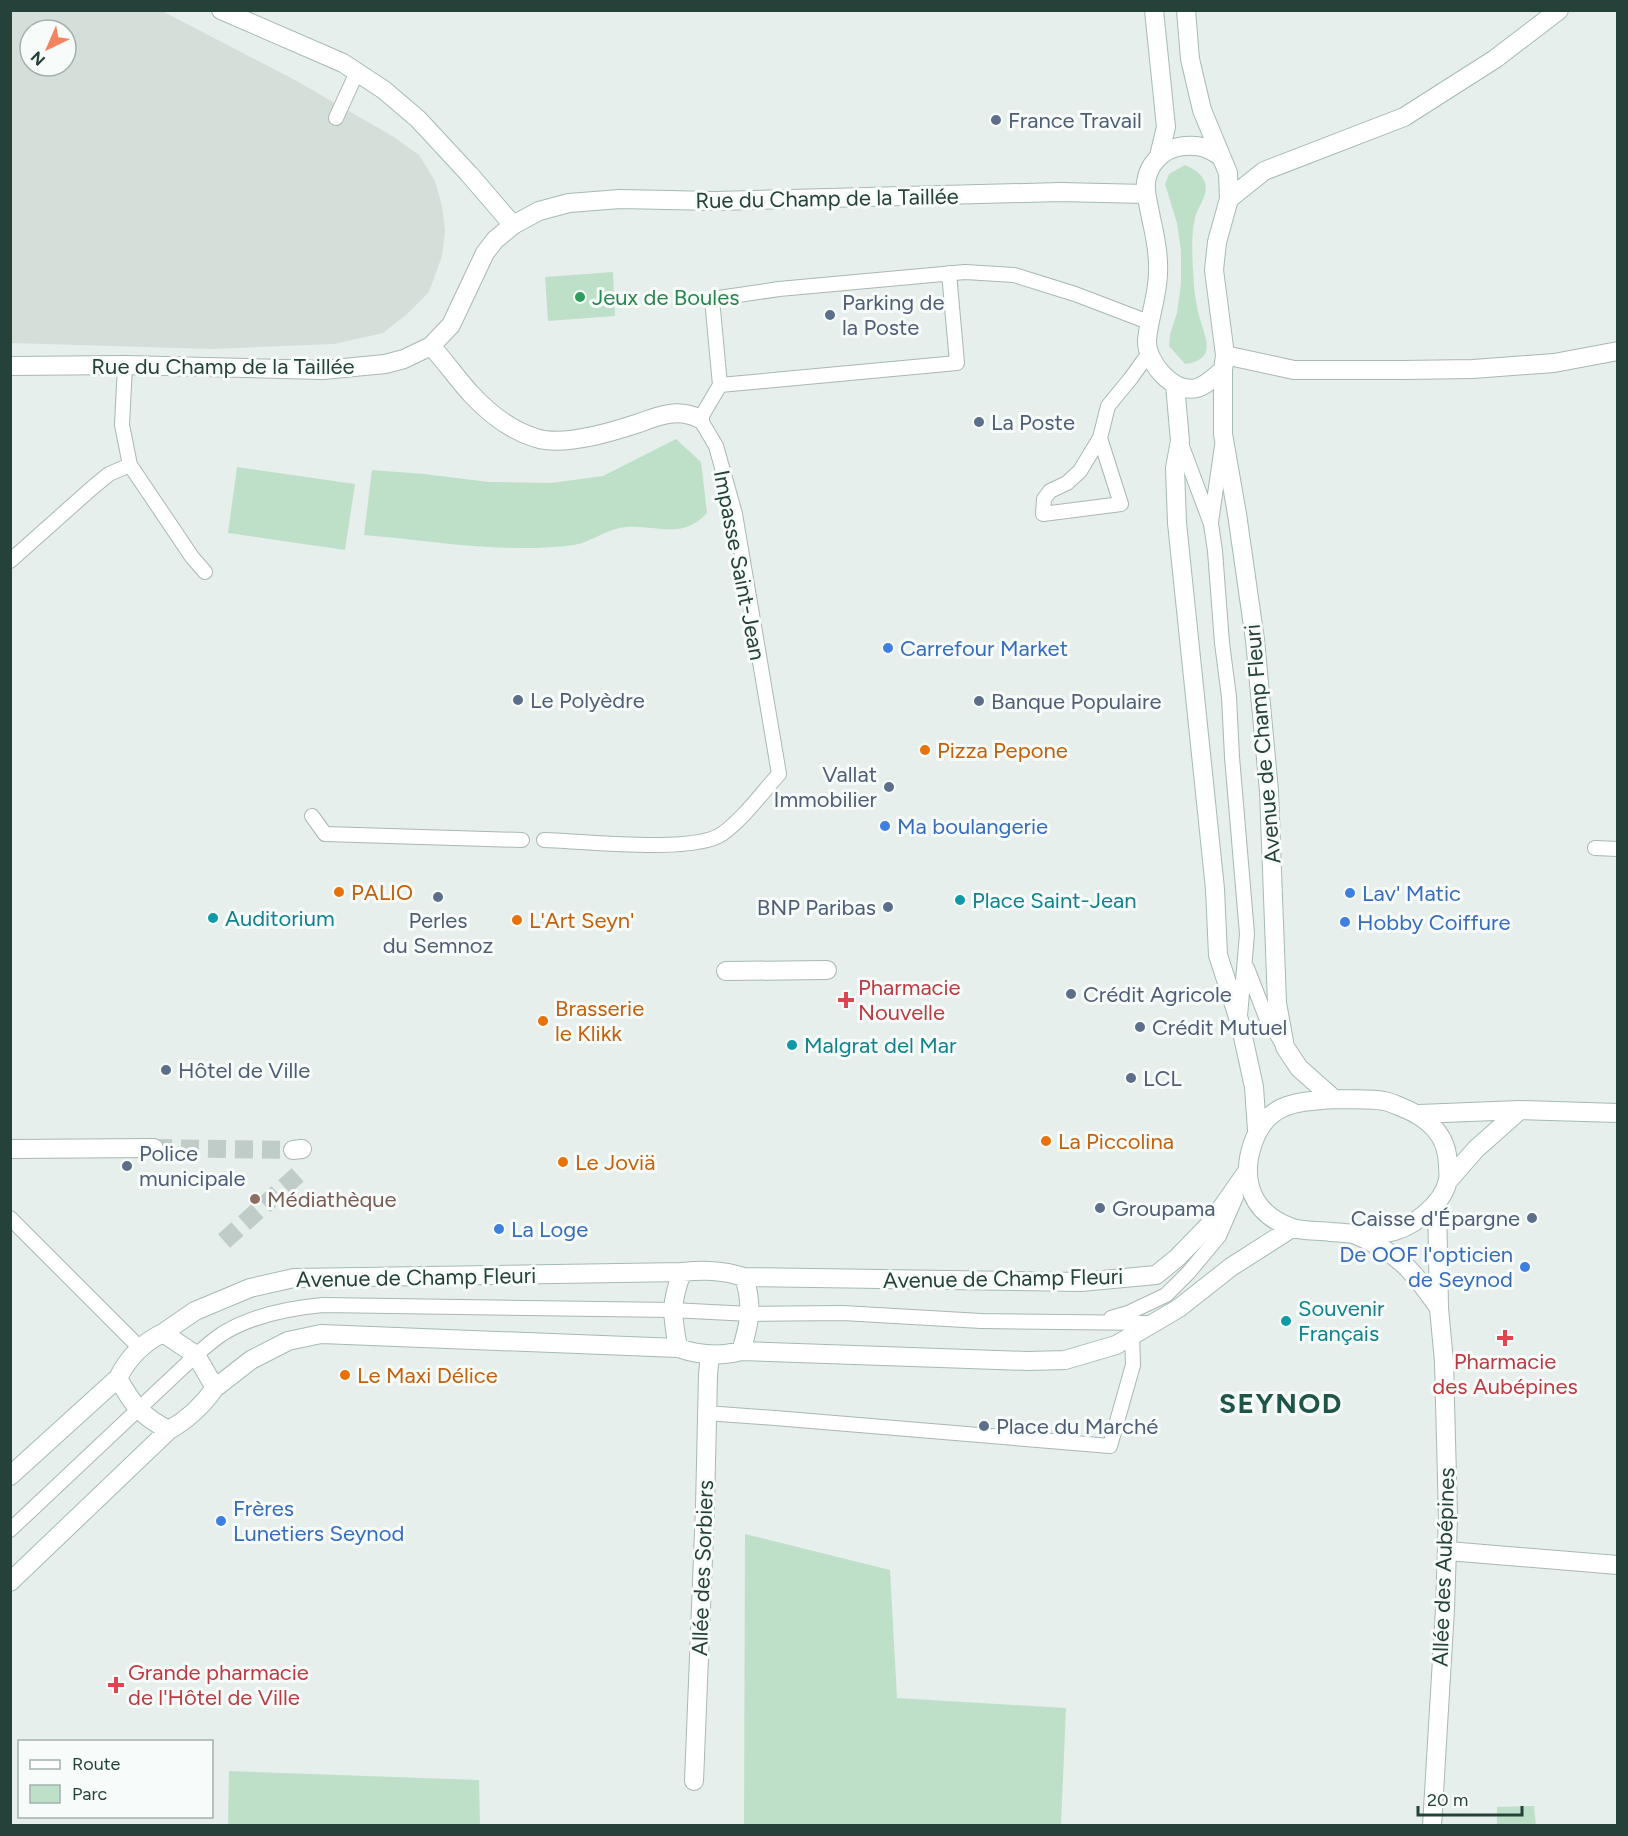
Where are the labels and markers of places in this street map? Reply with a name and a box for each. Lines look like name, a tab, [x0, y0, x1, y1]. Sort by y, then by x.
place label: France Travail	[1008, 107, 1142, 134]
marker: France Travail	[989, 113, 1003, 127]
place label: Jeux de Boules	[592, 284, 739, 311]
place label: Parking de la Poste	[842, 289, 944, 341]
marker: Jeux de Boules	[573, 290, 587, 304]
marker: Parking de la Poste	[823, 308, 837, 322]
place label: La Poste	[991, 409, 1075, 436]
marker: La Poste	[972, 415, 986, 429]
place label: Carrefour Market	[900, 635, 1068, 662]
marker: Carrefour Market	[881, 641, 895, 655]
place label: Le Polyèdre	[530, 687, 645, 714]
place label: Banque Populaire	[991, 688, 1162, 715]
marker: Le Polyèdre	[511, 693, 525, 707]
marker: Banque Populaire	[972, 694, 986, 708]
place label: Pizza Pepone	[937, 737, 1068, 764]
marker: Pizza Pepone	[918, 743, 932, 757]
place label: Vallat Immobilier	[773, 761, 878, 813]
marker: Vallat Immobilier	[882, 780, 896, 794]
place label: Ma boulangerie	[897, 813, 1048, 840]
marker: Ma boulangerie	[878, 819, 892, 833]
place label: PALIO	[351, 879, 413, 906]
place label: Lav' Matic	[1362, 880, 1461, 907]
marker: PALIO	[332, 885, 346, 899]
marker: Lav' Matic	[1343, 886, 1357, 900]
place label: Place Saint-Jean	[972, 887, 1137, 914]
marker: Perles du Semnoz	[431, 890, 445, 904]
marker: Place Saint-Jean	[953, 893, 967, 907]
place label: BNP Paribas	[757, 894, 876, 921]
marker: BNP Paribas	[881, 900, 895, 914]
place label: Auditorium	[225, 905, 335, 932]
place label: Perles du Semnoz	[383, 907, 493, 959]
place label: L'Art Seyn'	[529, 907, 634, 934]
place label: Hobby Coiffure	[1357, 909, 1510, 936]
marker: Auditorium	[206, 911, 220, 925]
marker: L'Art Seyn'	[510, 913, 524, 927]
marker: Hobby Coiffure	[1338, 915, 1352, 929]
place label: Pharmacie Nouvelle	[858, 974, 961, 1026]
place label: Crédit Agricole	[1083, 981, 1232, 1008]
marker: Crédit Agricole	[1064, 987, 1078, 1001]
marker: Pharmacie Nouvelle	[839, 993, 853, 1007]
place label: Brasserie le Klikk	[555, 995, 644, 1047]
marker: Brasserie le Klikk	[536, 1014, 550, 1028]
place label: Crédit Mutuel	[1152, 1014, 1287, 1041]
marker: Crédit Mutuel	[1133, 1020, 1147, 1034]
place label: Malgrat del Mar	[804, 1032, 957, 1059]
marker: Malgrat del Mar	[785, 1038, 799, 1052]
place label: Hôtel de Ville	[178, 1057, 310, 1084]
marker: Hôtel de Ville	[159, 1063, 173, 1077]
place label: LCL	[1143, 1065, 1182, 1092]
marker: LCL	[1124, 1071, 1138, 1085]
place label: La Piccolina	[1058, 1128, 1174, 1155]
marker: La Piccolina	[1039, 1134, 1053, 1148]
place label: Police municipale	[139, 1140, 245, 1192]
place label: Le Joviä	[575, 1149, 655, 1176]
marker: Le Joviä	[556, 1155, 570, 1169]
marker: Police municipale	[120, 1159, 134, 1173]
place label: Médiathèque	[267, 1186, 397, 1213]
marker: Médiathèque	[248, 1192, 262, 1206]
place label: Groupama	[1112, 1195, 1215, 1222]
marker: Groupama	[1093, 1201, 1107, 1215]
place label: Caisse d'Épargne	[1351, 1205, 1520, 1232]
marker: Caisse d'Épargne	[1525, 1211, 1539, 1225]
place label: La Loge	[511, 1216, 588, 1243]
marker: La Loge	[492, 1222, 506, 1236]
place label: De OOF l'opticien de Seynod	[1339, 1241, 1513, 1293]
marker: De OOF l'opticien de Seynod	[1518, 1260, 1532, 1274]
place label: Souvenir Français	[1298, 1295, 1385, 1347]
marker: Souvenir Français	[1279, 1314, 1293, 1328]
marker: Pharmacie des Aubépines	[1498, 1331, 1512, 1345]
place label: Pharmacie des Aubépines	[1432, 1348, 1578, 1400]
place label: Le Maxi Délice	[357, 1362, 498, 1389]
marker: Le Maxi Délice	[338, 1368, 352, 1382]
place label: Place du Marché	[996, 1413, 1158, 1440]
marker: Place du Marché	[977, 1419, 991, 1433]
place label: Frères Lunetiers Seynod	[233, 1495, 404, 1547]
marker: Frères Lunetiers Seynod	[214, 1514, 228, 1528]
place label: Grande pharmacie de l'Hôtel de Ville	[128, 1659, 309, 1711]
marker: Grande pharmacie de l'Hôtel de Ville	[109, 1678, 123, 1692]

